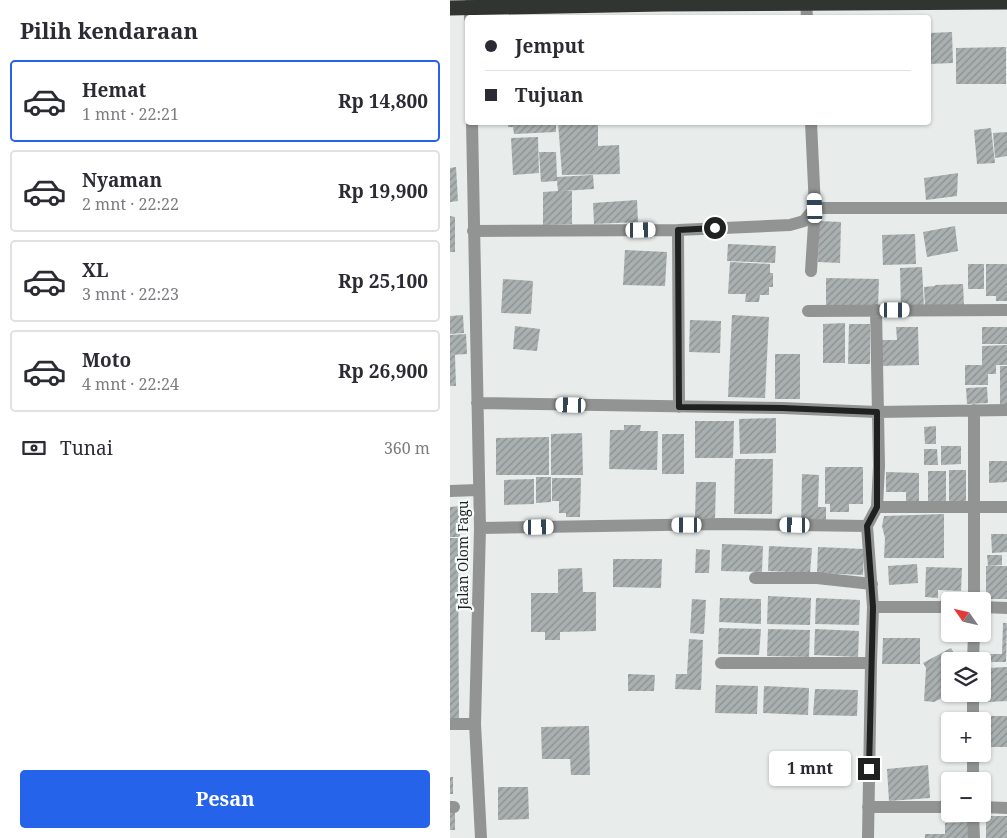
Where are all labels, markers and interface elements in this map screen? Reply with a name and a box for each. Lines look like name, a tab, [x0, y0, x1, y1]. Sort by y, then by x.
text: Pilih kendaraan	[20, 15, 198, 45]
text: Jemput	[515, 33, 585, 59]
text: Hemat	[82, 77, 146, 103]
icon: car	[22, 79, 67, 124]
text: Tujuan	[515, 82, 583, 108]
text: Rp 14,800	[338, 88, 428, 114]
text: 1 mnt · 22:21	[82, 103, 179, 125]
text: Nyaman	[82, 167, 162, 193]
icon: car	[22, 169, 67, 214]
text: Rp 19,900	[338, 178, 428, 204]
text: 2 mnt · 22:22	[82, 193, 179, 215]
car	[806, 193, 823, 223]
route start	[704, 217, 726, 239]
car	[625, 222, 656, 238]
text: XL	[82, 257, 108, 283]
icon: car	[22, 259, 67, 304]
text: Rp 25,100	[338, 268, 428, 294]
text: 3 mnt · 22:23	[82, 283, 179, 305]
car	[880, 303, 910, 318]
text: Moto	[82, 347, 131, 373]
icon: car	[22, 349, 67, 394]
text: Rp 26,900	[338, 358, 428, 384]
text: 4 mnt · 22:24	[82, 373, 179, 395]
car	[555, 397, 586, 413]
icon: cash	[20, 434, 48, 462]
text: Tunai	[60, 435, 113, 461]
text: 360 m	[384, 437, 430, 459]
street label: Jalan Olom Fagu	[453, 500, 472, 611]
car	[779, 517, 810, 533]
car	[672, 518, 702, 533]
car	[523, 519, 554, 535]
north arrow	[941, 592, 991, 642]
map controls	[941, 592, 991, 822]
button: layers	[941, 652, 991, 702]
button: +	[941, 712, 991, 762]
callout: 1 mnt	[769, 752, 852, 786]
text: 1 mnt	[787, 757, 833, 779]
route end	[858, 758, 880, 780]
button: Pesan	[20, 770, 430, 828]
button: −	[941, 772, 991, 822]

